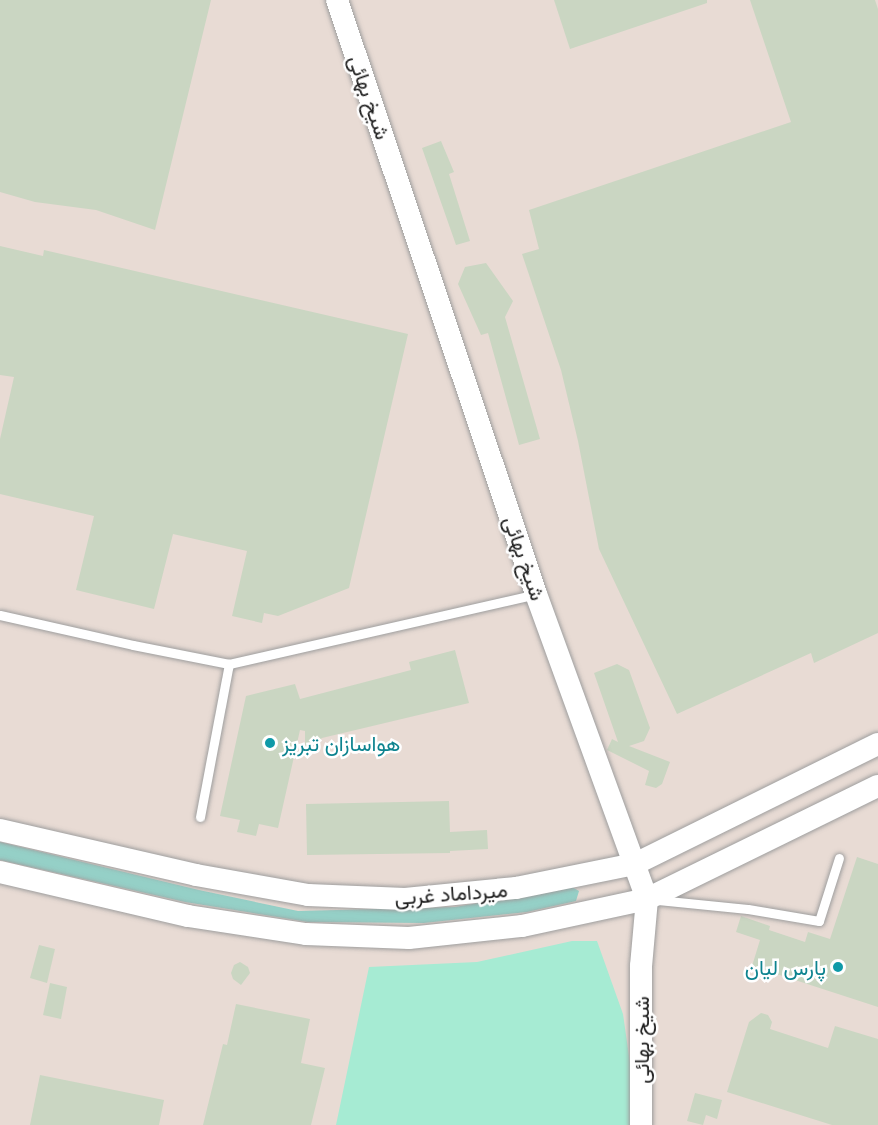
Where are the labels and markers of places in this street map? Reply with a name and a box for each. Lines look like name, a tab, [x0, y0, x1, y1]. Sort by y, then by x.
place label: هواسازان تبریز	[282, 730, 400, 756]
marker: هواسازان تبریز	[263, 736, 277, 750]
place label: پارس لیان	[745, 954, 826, 980]
marker: پارس لیان	[831, 960, 845, 974]

